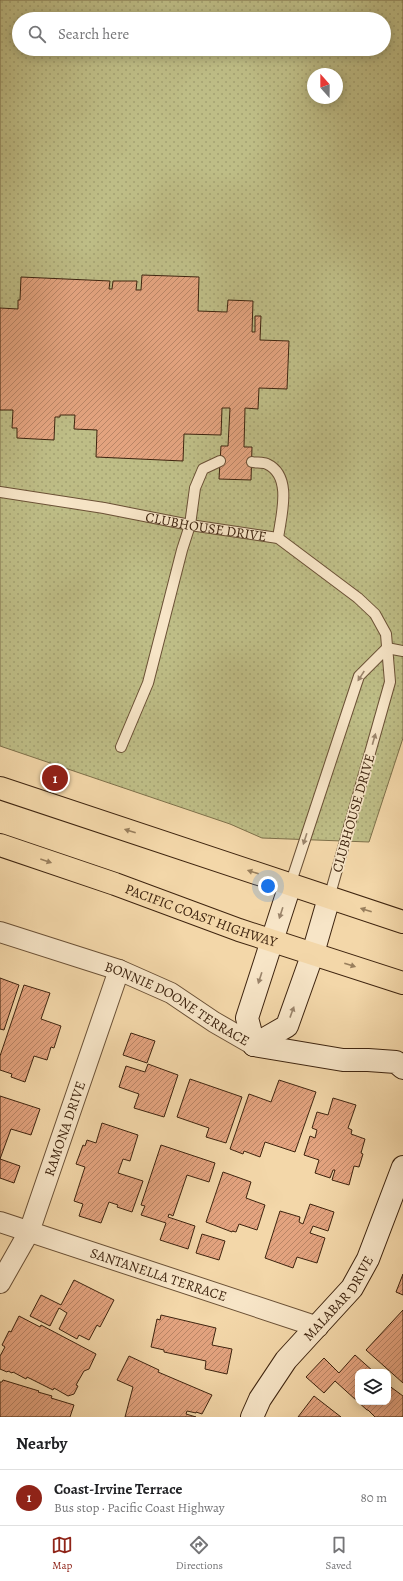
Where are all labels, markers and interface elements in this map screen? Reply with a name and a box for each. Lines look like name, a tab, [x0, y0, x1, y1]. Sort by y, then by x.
search box	[12, 12, 391, 56]
icon: search	[26, 23, 48, 45]
text: Search here	[58, 24, 129, 44]
north arrow	[307, 68, 343, 104]
street label: CLUBHOUSE DRIVE	[144, 507, 268, 546]
one-way arrow	[357, 671, 365, 682]
one-way arrow	[371, 733, 377, 745]
street label: CLUBHOUSE DRIVE	[327, 752, 379, 875]
pin: 1	[42, 763, 68, 793]
one-way arrow	[123, 828, 135, 834]
one-way arrow	[302, 833, 308, 845]
one-way arrow	[41, 858, 53, 864]
one-way arrow	[247, 869, 259, 875]
your location	[258, 876, 278, 896]
street label: PACIFIC COAST HIGHWAY	[122, 880, 280, 952]
one-way arrow	[278, 907, 284, 919]
one-way arrow	[360, 907, 372, 913]
street label: BONNIE DOONE TERRACE	[102, 957, 253, 1051]
one-way arrow	[344, 962, 356, 968]
one-way arrow	[257, 972, 263, 984]
one-way arrow	[289, 1005, 295, 1017]
street label: RAMONA DRIVE	[40, 1079, 90, 1179]
street label: SANTANELLA TERRACE	[88, 1243, 229, 1306]
street label: MALABAR DRIVE	[299, 1252, 378, 1345]
map controls	[355, 1369, 391, 1405]
button: layers	[355, 1369, 391, 1405]
text: Nearby	[16, 1432, 67, 1455]
text: Coast-Irvine Terrace	[54, 1479, 182, 1499]
text: 1	[27, 1489, 31, 1506]
text: 80 m	[360, 1489, 387, 1506]
text: Bus stop · Pacific Coast Highway	[54, 1499, 225, 1516]
tab: Map	[51, 1534, 73, 1573]
tab: Directions	[176, 1534, 223, 1573]
tab: Saved	[326, 1534, 352, 1573]

